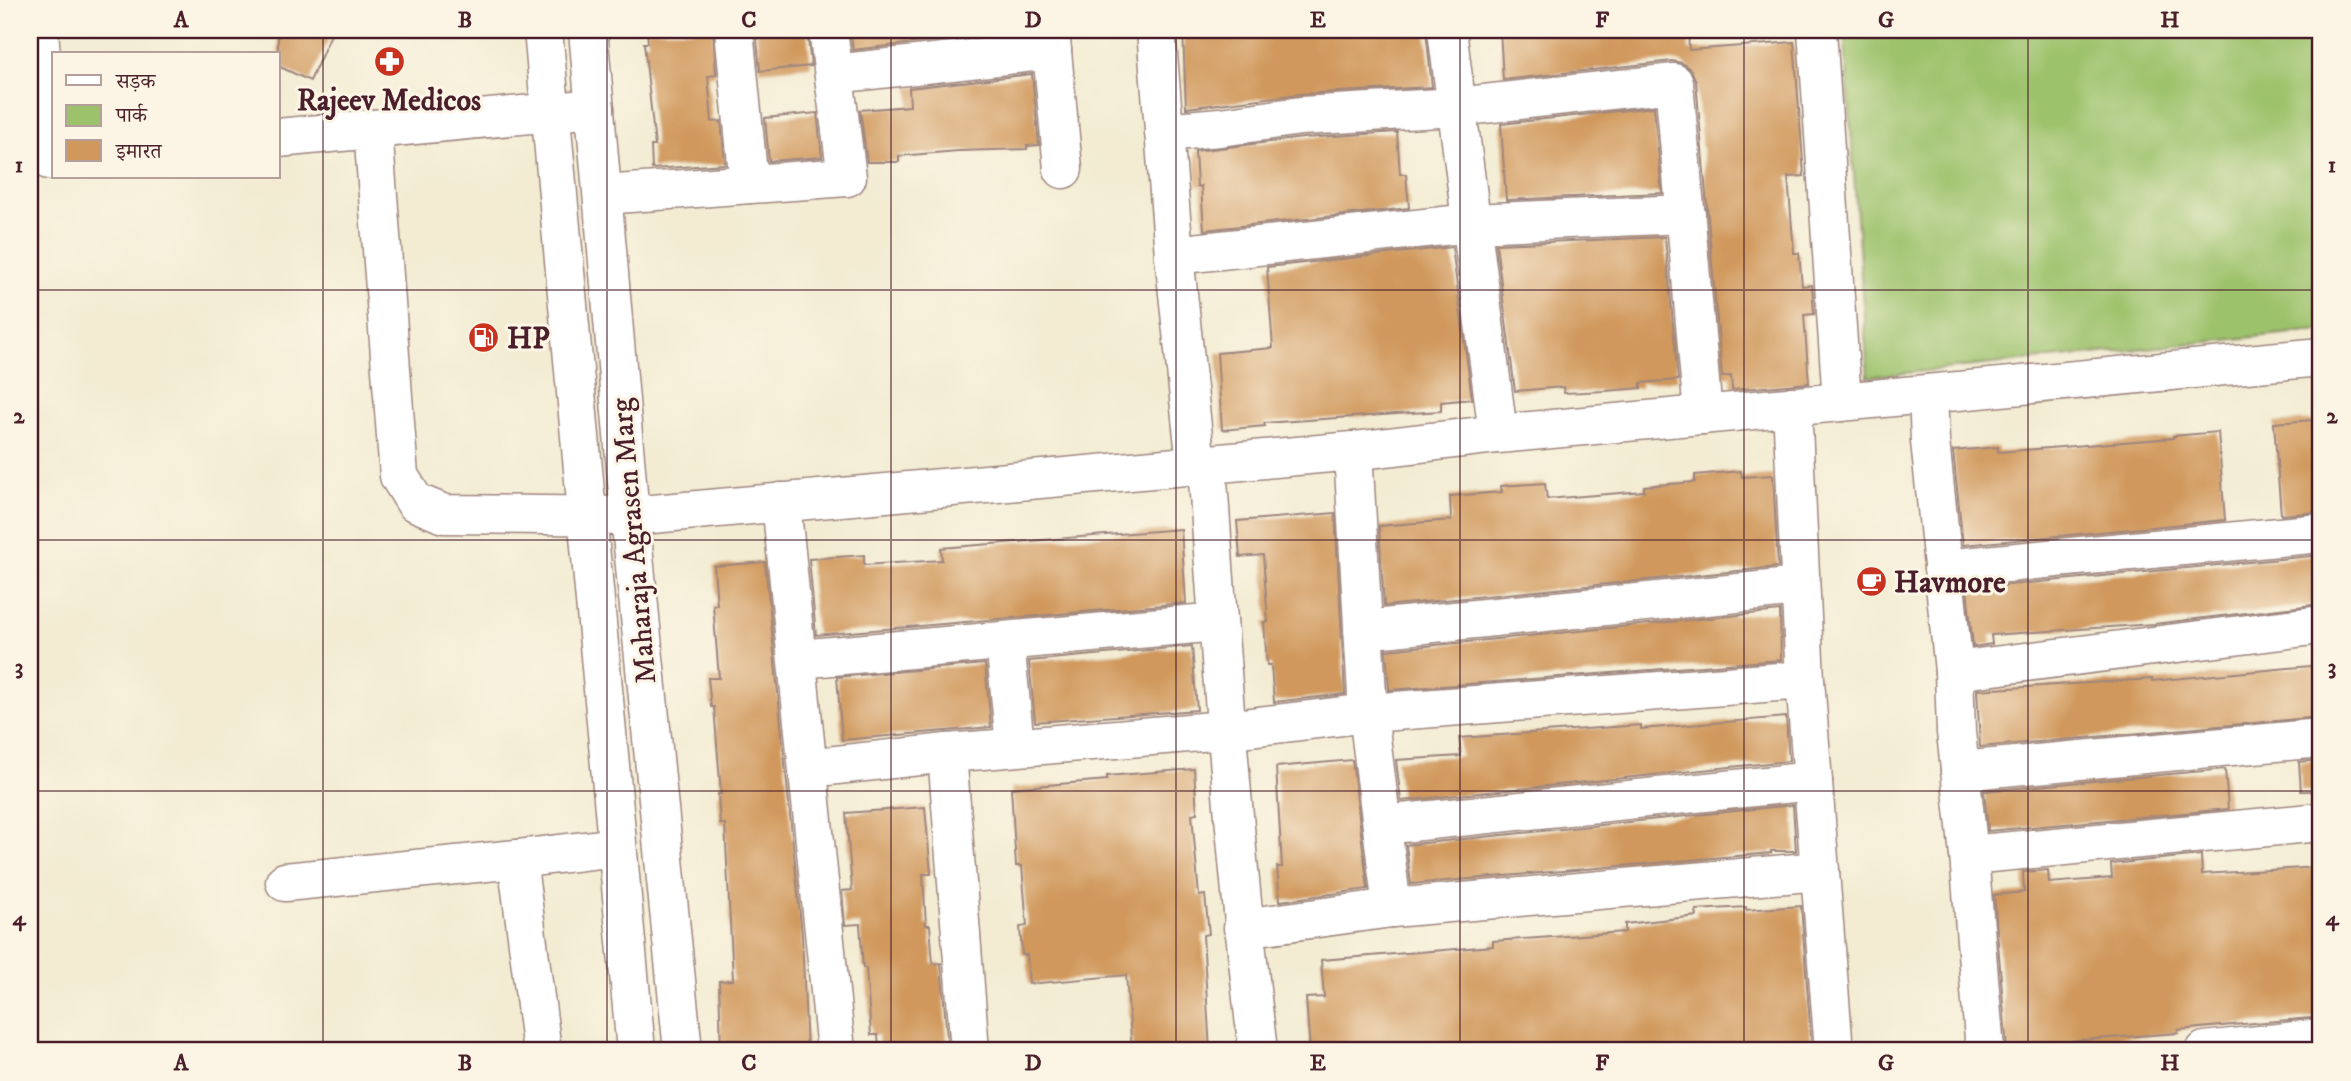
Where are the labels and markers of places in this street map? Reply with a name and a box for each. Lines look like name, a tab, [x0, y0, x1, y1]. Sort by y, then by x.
pharmacy icon: Rajeev Medicos	[372, 45, 406, 79]
place label: Rajeev Medicos	[297, 83, 481, 120]
fuel station icon: HP	[467, 321, 501, 355]
place label: HP	[507, 321, 550, 358]
cafe icon: Havmore	[1854, 565, 1888, 599]
place label: Havmore	[1894, 565, 2006, 602]

